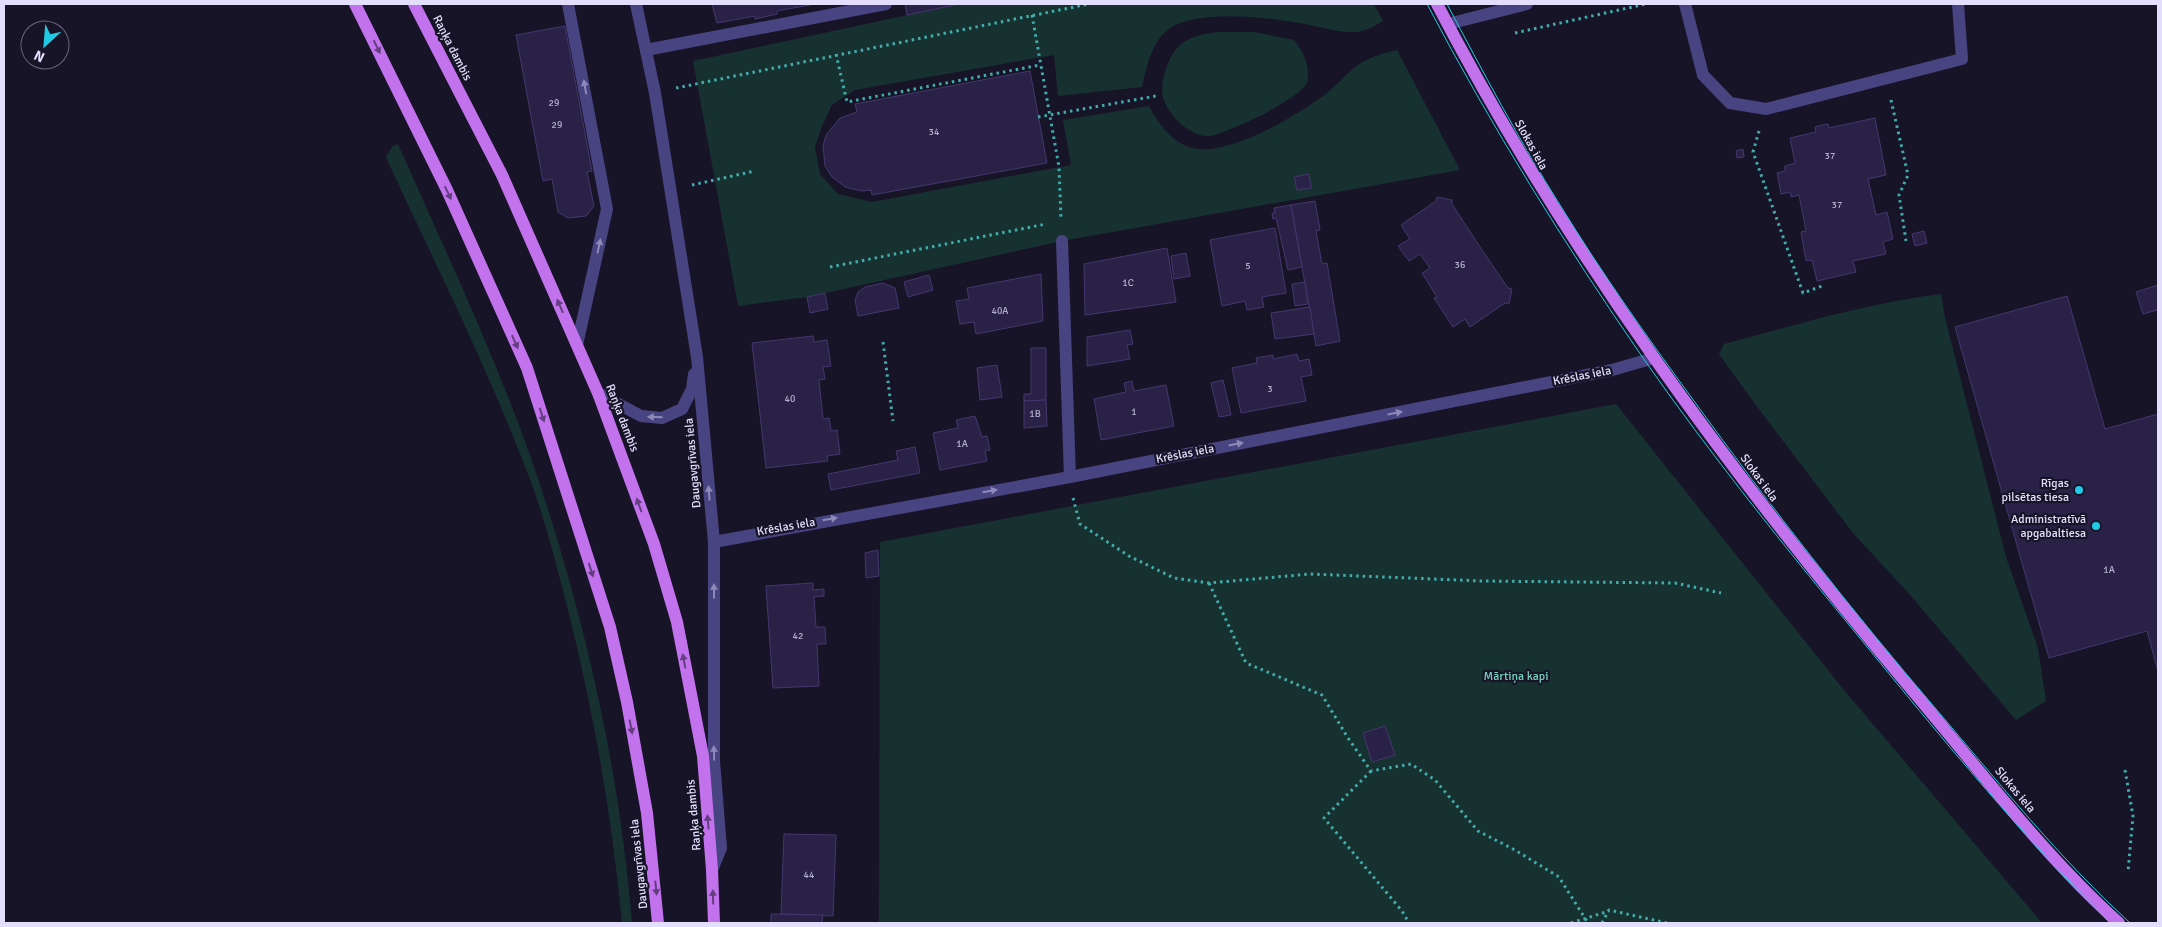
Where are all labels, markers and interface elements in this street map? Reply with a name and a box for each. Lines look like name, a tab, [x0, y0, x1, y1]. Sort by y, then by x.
street label: Raņķa dambis	[429, 13, 475, 83]
north arrow	[20, 20, 70, 70]
one-way arrow	[373, 40, 381, 55]
text: N	[31, 46, 48, 66]
one-way arrow	[580, 78, 588, 94]
house number: 29	[549, 97, 559, 109]
street label: Slokas iela	[1511, 117, 1551, 173]
house number: 29	[552, 119, 562, 131]
house number: 34	[929, 126, 940, 138]
house number: 37	[1825, 150, 1835, 162]
one-way arrow	[445, 186, 453, 200]
house number: 37	[1832, 199, 1842, 211]
one-way arrow	[595, 239, 603, 254]
house number: 36	[1455, 259, 1465, 271]
house number: 5	[1245, 260, 1251, 272]
house number: 1C	[1122, 277, 1134, 289]
one-way arrow	[555, 299, 563, 313]
house number: 40A	[992, 305, 1008, 317]
one-way arrow	[511, 334, 519, 349]
street label: Krēslas iela	[1552, 363, 1612, 389]
street label: Raņķa dambis	[602, 382, 642, 454]
house number: 3	[1267, 383, 1273, 395]
house number: 40	[785, 393, 795, 405]
house number: 1	[1131, 406, 1137, 418]
one-way arrow	[538, 408, 546, 423]
house number: 1B	[1029, 408, 1041, 420]
one-way arrow	[1388, 408, 1404, 416]
one-way arrow	[646, 412, 662, 420]
street label: Daugavgrīvas iela	[682, 417, 704, 509]
house number: 1A	[956, 438, 968, 450]
one-way arrow	[1228, 440, 1243, 448]
street label: Krēslas iela	[1155, 441, 1215, 467]
street label: Slokas iela	[1737, 451, 1781, 505]
place label: Rīgas pilsētas tiesa	[2002, 476, 2069, 505]
marker: Rīgas pilsētas tiesa	[2073, 484, 2085, 496]
one-way arrow	[705, 485, 713, 501]
one-way arrow	[983, 486, 999, 494]
one-way arrow	[635, 498, 642, 513]
place label: Administratīvā apgabaltiesa	[2011, 512, 2086, 541]
street label: Krēslas iela	[756, 514, 816, 540]
one-way arrow	[823, 515, 839, 523]
marker: Administratīvā apgabaltiesa	[2090, 520, 2102, 532]
one-way arrow	[588, 562, 596, 577]
house number: 1A	[2103, 564, 2115, 576]
one-way arrow	[710, 583, 718, 599]
house number: 42	[793, 630, 803, 642]
one-way arrow	[680, 653, 688, 669]
park label: Mārtiņa kapi	[1484, 669, 1548, 684]
one-way arrow	[628, 719, 636, 735]
one-way arrow	[710, 745, 718, 761]
street label: Slokas iela	[1992, 764, 2038, 816]
street label: Raņķa dambis	[683, 779, 705, 851]
one-way arrow	[704, 814, 712, 830]
street label: Daugavgrīvas iela	[627, 818, 651, 910]
house number: 44	[804, 869, 815, 881]
one-way arrow	[652, 880, 660, 896]
one-way arrow	[709, 889, 717, 905]

